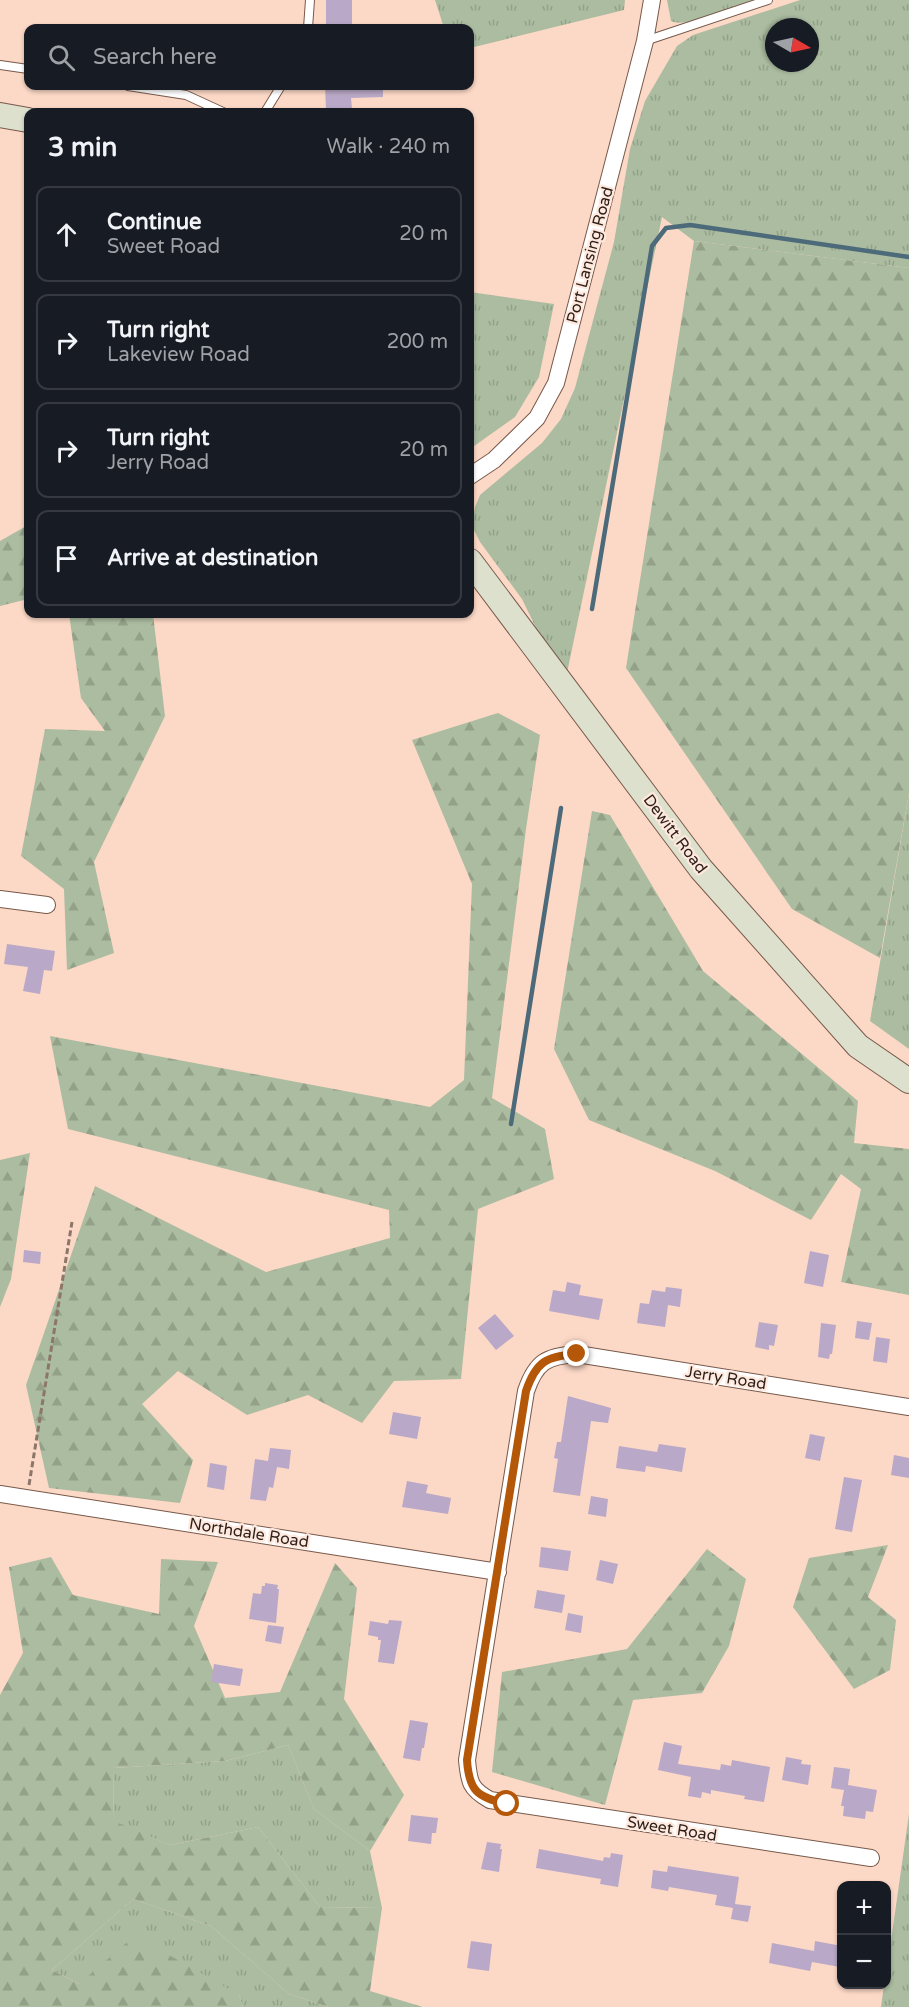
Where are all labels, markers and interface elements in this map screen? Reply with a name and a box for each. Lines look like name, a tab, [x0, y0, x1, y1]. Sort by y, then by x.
north arrow	[765, 18, 819, 72]
search box	[24, 24, 474, 90]
icon: search	[45, 41, 78, 74]
text: Search here	[93, 44, 217, 70]
text: 3 min	[48, 132, 117, 163]
text: Walk · 240 m	[327, 135, 450, 159]
street label: Port Lansing Road	[562, 185, 618, 325]
text: Continue	[107, 209, 202, 235]
icon: ahead	[50, 218, 83, 251]
text: 20 m	[399, 222, 448, 246]
text: Sweet Road	[107, 235, 220, 259]
text: Turn right	[107, 317, 209, 343]
icon: right	[50, 326, 83, 359]
text: 200 m	[387, 330, 448, 354]
text: Lakeview Road	[107, 343, 250, 367]
text: Turn right	[107, 425, 209, 451]
icon: right	[50, 434, 83, 467]
text: 20 m	[399, 438, 448, 462]
text: Jerry Road	[107, 451, 209, 475]
icon: arrive	[50, 542, 83, 575]
text: Arrive at destination	[107, 545, 318, 571]
street label: Dewitt Road	[639, 790, 711, 878]
route end	[563, 1340, 589, 1366]
street label: Jerry Road	[684, 1362, 768, 1394]
street label: Northdale Road	[188, 1514, 310, 1552]
route start	[493, 1790, 519, 1816]
street label: Sweet Road	[626, 1812, 718, 1846]
map controls	[837, 1881, 891, 1989]
button: +	[837, 1881, 891, 1935]
button: −	[837, 1935, 891, 1989]

